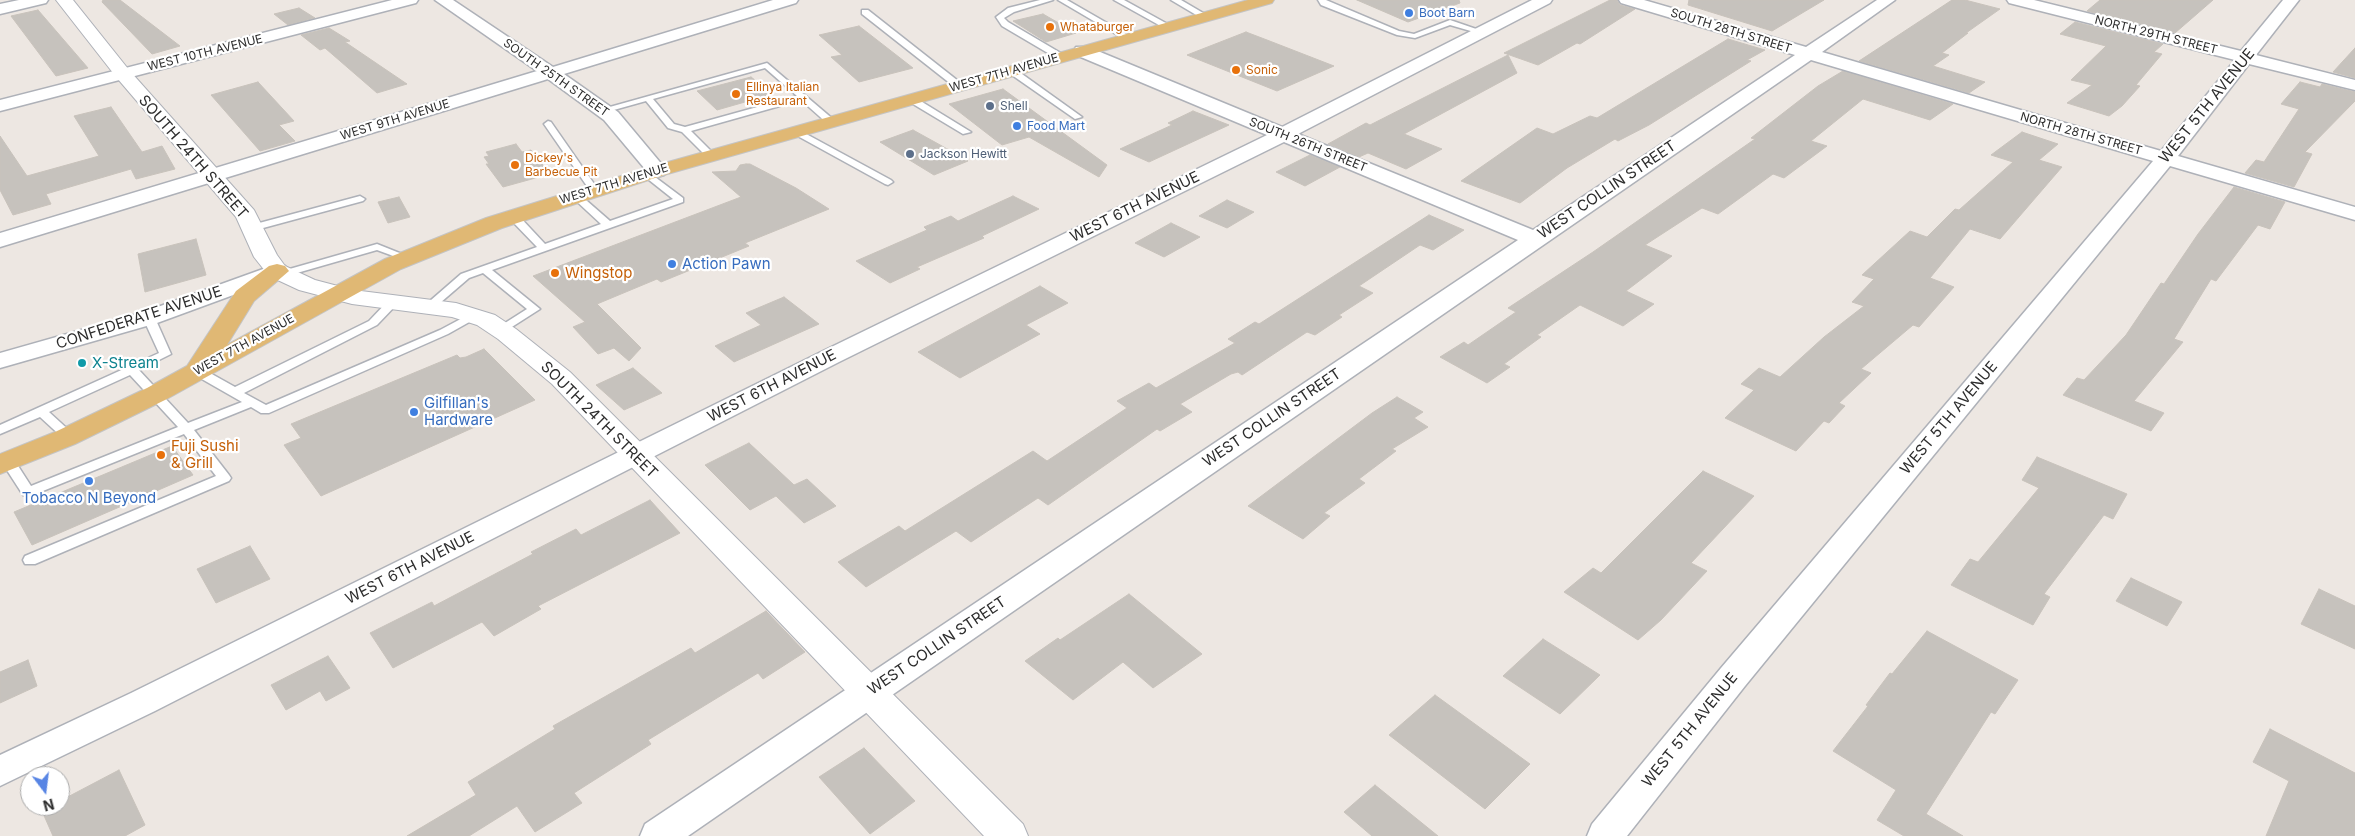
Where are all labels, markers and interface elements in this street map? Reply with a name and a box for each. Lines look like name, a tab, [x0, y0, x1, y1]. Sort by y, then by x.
place label: Boot Barn	[1419, 6, 1475, 20]
street label: SOUTH 28TH STREET	[1669, 6, 1793, 56]
marker: Boot Barn	[1403, 7, 1415, 19]
street label: NORTH 29TH STREET	[2093, 13, 2219, 57]
place label: Whataburger	[1060, 20, 1134, 34]
marker: Whataburger	[1044, 21, 1056, 33]
street label: WEST 10TH AVENUE	[146, 32, 264, 74]
street label: SOUTH 25TH STREET	[500, 36, 612, 120]
street label: WEST 5TH AVENUE	[2155, 45, 2259, 167]
street label: WEST 7TH AVENUE	[948, 51, 1060, 95]
place label: Sonic	[1246, 63, 1278, 77]
marker: Sonic	[1230, 64, 1242, 76]
place label: Ellinya Italian Restaurant	[746, 80, 819, 108]
marker: Ellinya Italian Restaurant	[730, 88, 742, 100]
street label: SOUTH 24TH STREET	[134, 92, 252, 222]
street label: WEST 9TH AVENUE	[339, 97, 451, 143]
place label: Shell	[1000, 99, 1028, 113]
marker: Shell	[984, 100, 996, 112]
street label: NORTH 28TH STREET	[2018, 110, 2144, 158]
street label: SOUTH 26TH STREET	[1247, 115, 1369, 175]
place label: Food Mart	[1027, 119, 1085, 133]
marker: Food Mart	[1011, 120, 1023, 132]
street label: WEST COLLIN STREET	[1534, 137, 1680, 243]
place label: Jackson Hewitt	[920, 147, 1007, 161]
marker: Jackson Hewitt	[904, 148, 916, 160]
place label: Dickey's Barbecue Pit	[525, 151, 597, 179]
marker: Dickey's Barbecue Pit	[509, 159, 521, 171]
street label: WEST 7TH AVENUE	[558, 161, 670, 207]
street label: WEST 6TH AVENUE	[1067, 168, 1203, 246]
place label: Action Pawn	[682, 255, 771, 273]
marker: Action Pawn	[666, 258, 678, 270]
place label: Wingstop	[565, 264, 632, 282]
marker: Wingstop	[549, 267, 561, 279]
street label: CONFEDERATE AVENUE	[54, 283, 224, 353]
street label: WEST 7TH AVENUE	[191, 311, 297, 379]
street label: WEST 6TH AVENUE	[705, 346, 839, 426]
place label: X-Stream	[92, 354, 159, 372]
marker: X-Stream	[76, 357, 88, 369]
street label: SOUTH 24TH STREET	[537, 358, 661, 482]
street label: WEST 5TH AVENUE	[1897, 358, 2001, 478]
street label: WEST COLLIN STREET	[1199, 365, 1345, 471]
place label: Gilfillan's Hardware	[424, 394, 493, 429]
marker: Gilfillan's Hardware	[408, 406, 420, 418]
place label: Fuji Sushi & Grill	[171, 437, 239, 472]
marker: Fuji Sushi & Grill	[155, 449, 167, 461]
marker: Tobacco N Beyond	[83, 475, 95, 487]
place label: Tobacco N Beyond	[22, 489, 156, 507]
street label: WEST 6TH AVENUE	[343, 528, 477, 608]
street label: WEST COLLIN STREET	[864, 593, 1010, 699]
street label: WEST 5TH AVENUE	[1638, 669, 1742, 791]
north arrow	[20, 766, 70, 816]
text: N	[41, 795, 56, 815]

